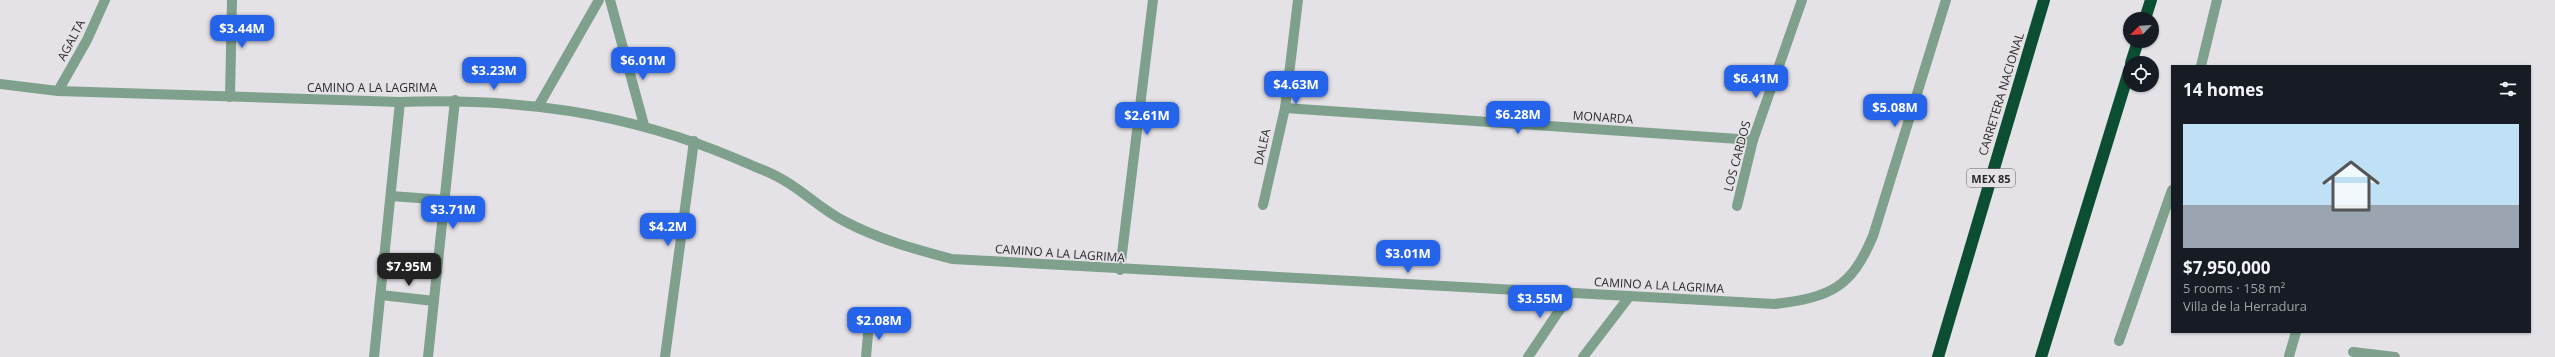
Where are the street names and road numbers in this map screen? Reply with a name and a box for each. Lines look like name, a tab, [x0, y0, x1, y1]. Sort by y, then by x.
street label: AGALTA	[53, 16, 89, 64]
street label: CARRETERA NACIONAL	[1974, 30, 2028, 158]
street label: CAMINO A LA LAGRIMA	[307, 79, 437, 96]
street label: MONARDA	[1572, 106, 1634, 128]
street label: LOS CARDOS	[1719, 119, 1755, 193]
street label: DALEA	[1250, 127, 1275, 167]
road number: MEX 85	[1967, 169, 2015, 187]
street label: CAMINO A LA LAGRIMA	[994, 240, 1126, 266]
street label: CAMINO A LA LAGRIMA	[1594, 273, 1725, 297]

